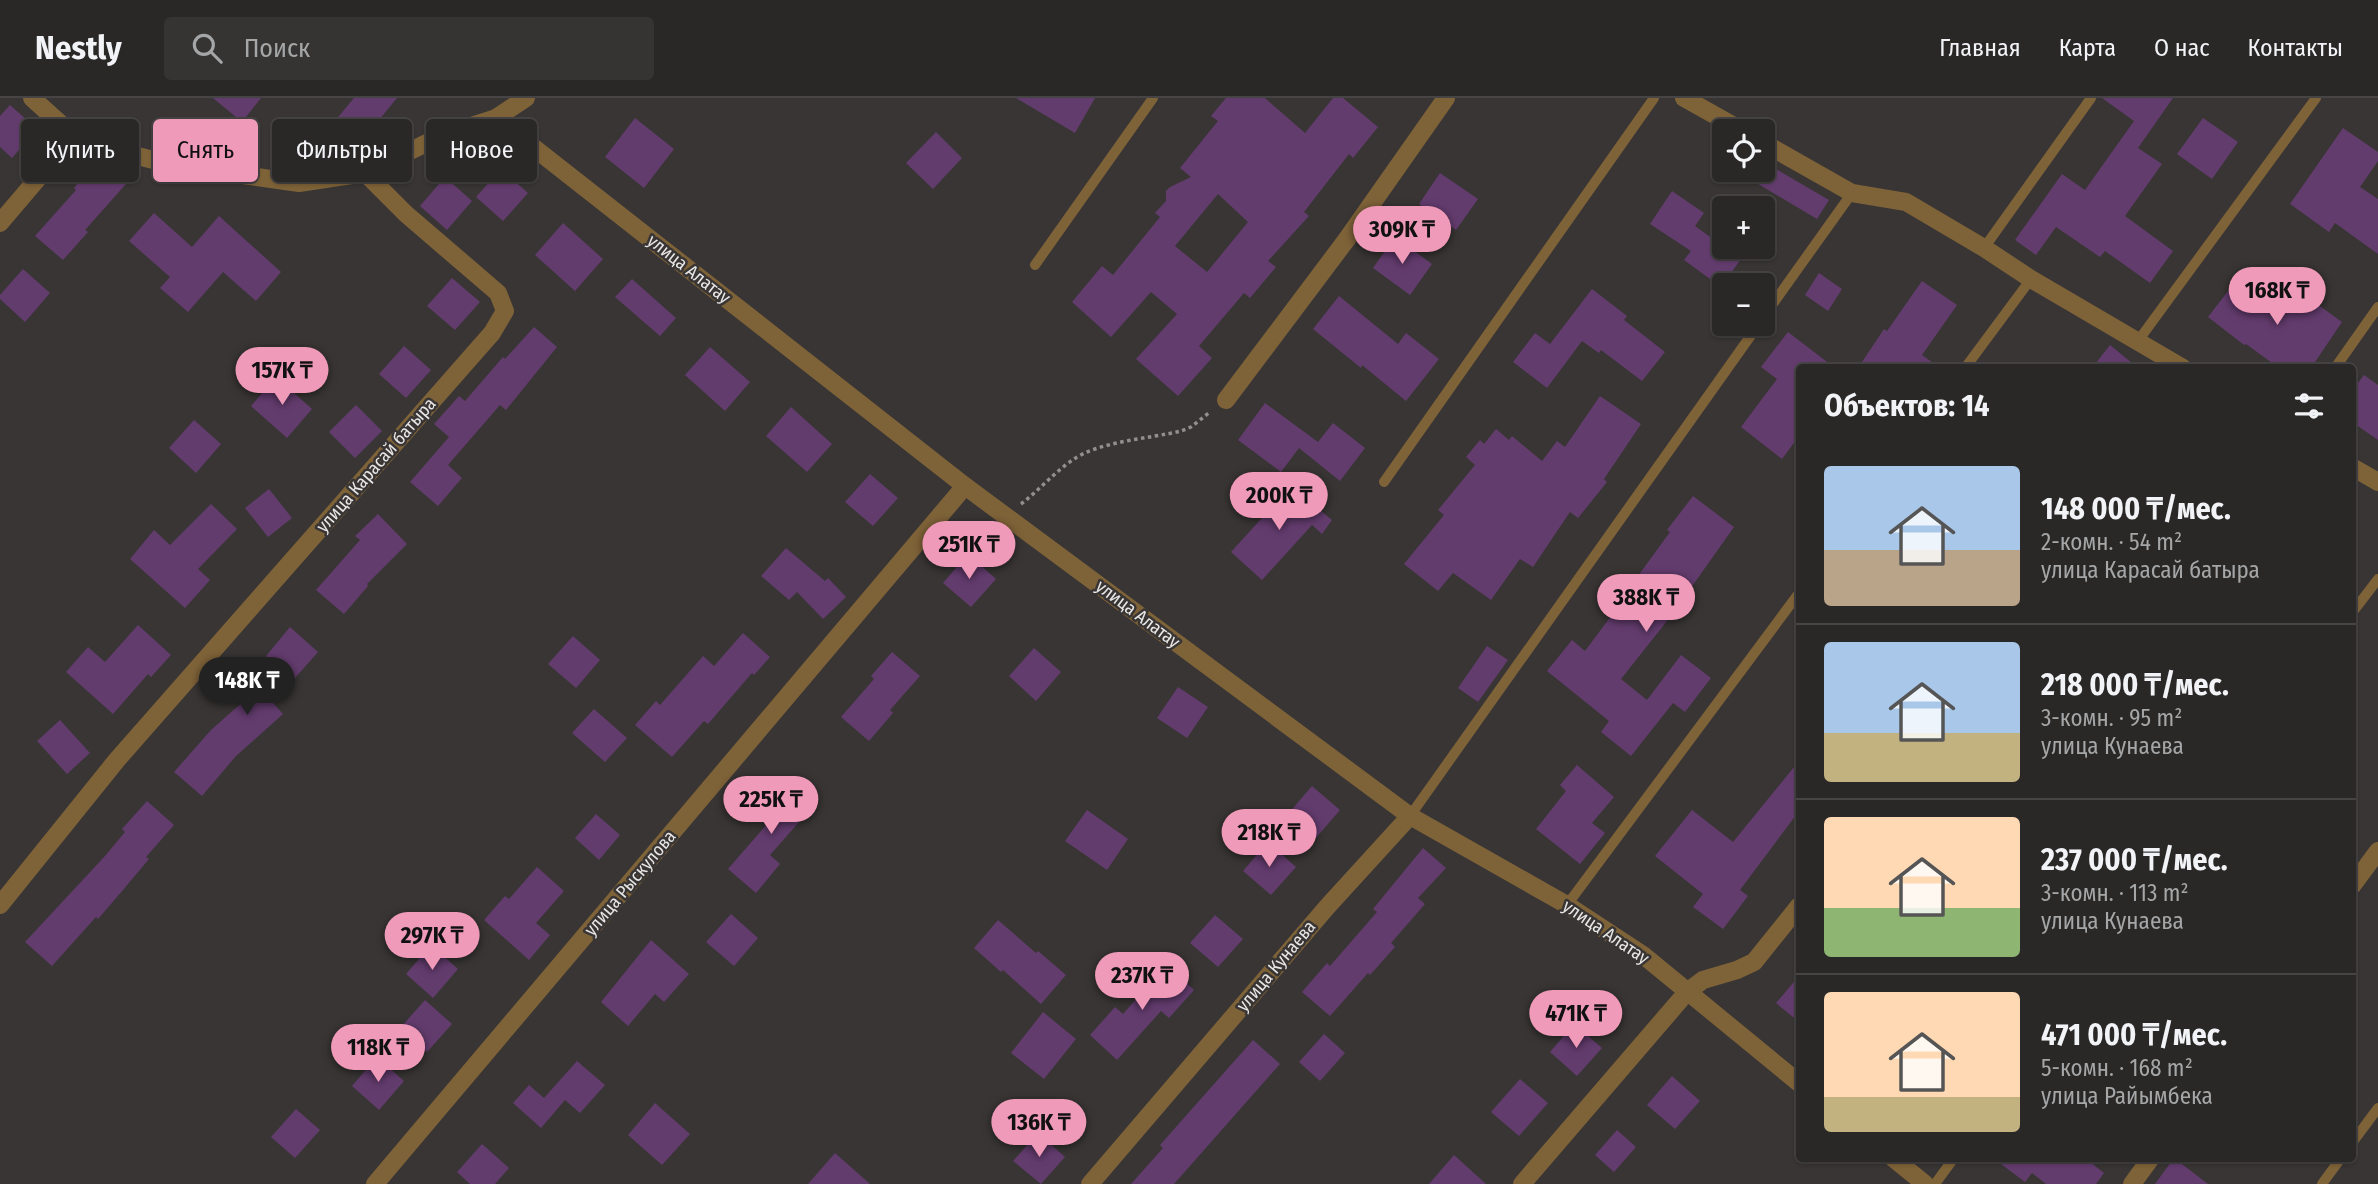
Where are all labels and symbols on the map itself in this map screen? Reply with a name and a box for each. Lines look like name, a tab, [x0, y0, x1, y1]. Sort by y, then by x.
pin: 309K ₸	[1345, 206, 1459, 266]
street label: улица Алатау	[643, 230, 735, 308]
pin: 168K ₸	[2220, 268, 2334, 327]
pin: 157K ₸	[225, 348, 339, 407]
street label: улица Карасай батыра	[312, 393, 441, 537]
pin: 200K ₸	[1222, 472, 1336, 532]
pin: 251K ₸	[912, 522, 1026, 581]
pin: 388K ₸	[1589, 574, 1703, 634]
street label: улица Алатау	[1092, 575, 1184, 653]
pin: 148K ₸	[190, 658, 304, 717]
pin: 225K ₸	[714, 776, 828, 836]
pin: 218K ₸	[1212, 810, 1326, 869]
street label: улица Рыскулова	[580, 826, 681, 940]
street label: улица Алатау	[1558, 895, 1654, 969]
pin: 297K ₸	[375, 912, 489, 972]
street label: улица Кунаева	[1232, 916, 1320, 1016]
pin: 237K ₸	[1085, 953, 1199, 1012]
pin: 471K ₸	[1519, 990, 1633, 1050]
pin: 118K ₸	[321, 1024, 435, 1084]
pin: 136K ₸	[982, 1100, 1096, 1159]

